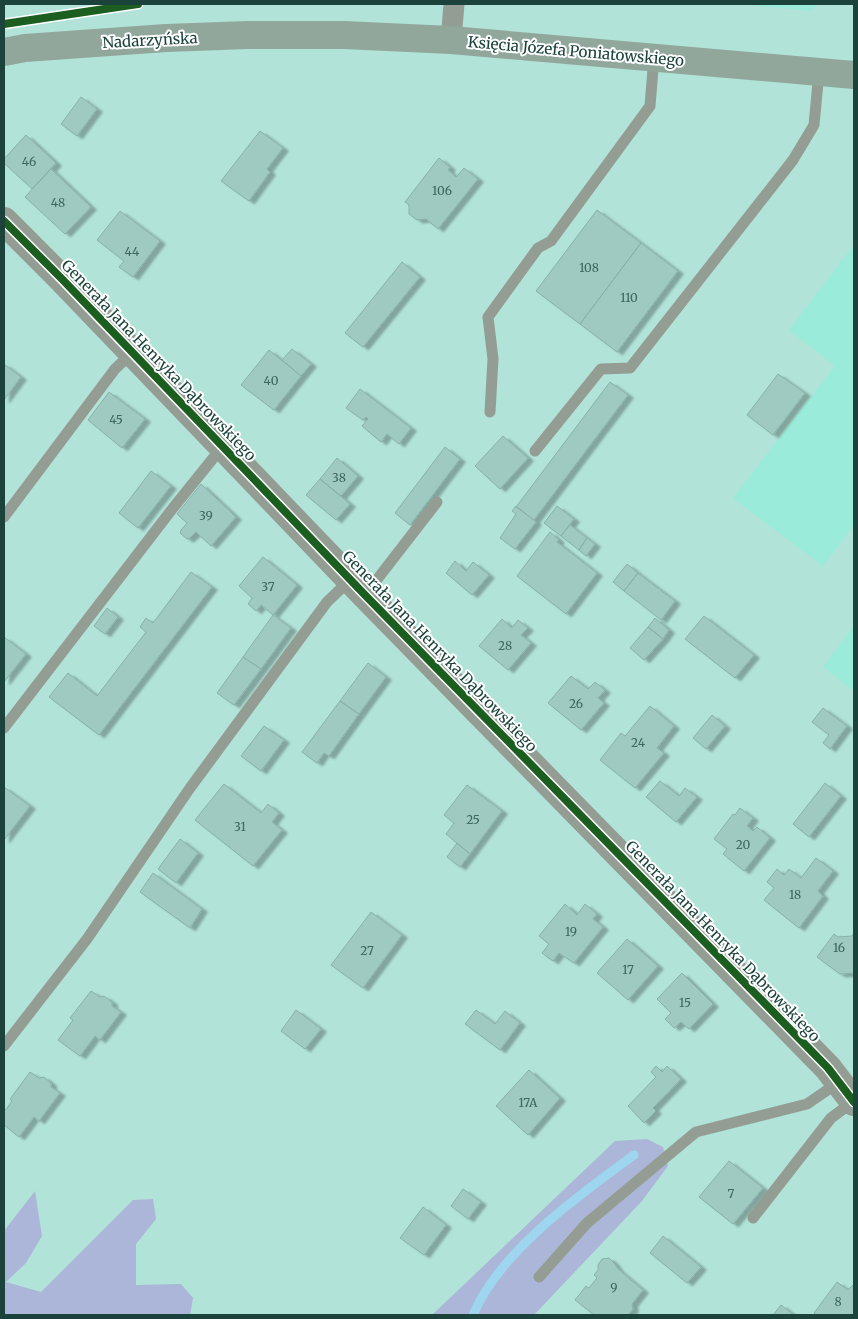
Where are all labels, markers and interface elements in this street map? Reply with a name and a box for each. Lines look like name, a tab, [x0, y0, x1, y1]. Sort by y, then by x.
street label: Nadarzyńska	[102, 28, 198, 52]
street label: Księcia Józefa Poniatowskiego	[467, 32, 685, 70]
house number: 46	[22, 154, 36, 169]
house number: 106	[432, 183, 452, 198]
house number: 48	[51, 195, 65, 210]
house number: 44	[125, 244, 140, 259]
street label: Generała Jana Henryka Dąbrowskiego	[58, 255, 261, 465]
house number: 108	[579, 260, 599, 275]
house number: 110	[620, 290, 638, 305]
house number: 40	[264, 373, 279, 388]
house number: 45	[109, 412, 123, 427]
house number: 38	[332, 470, 346, 485]
house number: 39	[199, 508, 213, 523]
street label: Generała Jana Henryka Dąbrowskiego	[339, 546, 542, 756]
house number: 37	[261, 579, 275, 594]
house number: 28	[498, 638, 512, 653]
house number: 26	[569, 696, 583, 711]
house number: 24	[631, 735, 646, 750]
house number: 25	[466, 812, 480, 827]
house number: 31	[234, 819, 246, 834]
street label: Generała Jana Henryka Dąbrowskiego	[622, 836, 825, 1046]
house number: 20	[736, 837, 751, 852]
house number: 18	[789, 887, 801, 902]
house number: 19	[565, 924, 577, 939]
house number: 16	[833, 940, 845, 955]
house number: 27	[360, 943, 374, 958]
house number: 17	[622, 962, 634, 977]
house number: 15	[679, 995, 691, 1010]
house number: 17A	[519, 1095, 538, 1110]
house number: 7	[728, 1186, 735, 1201]
house number: 9	[610, 1280, 618, 1295]
house number: 8	[834, 1294, 842, 1309]

